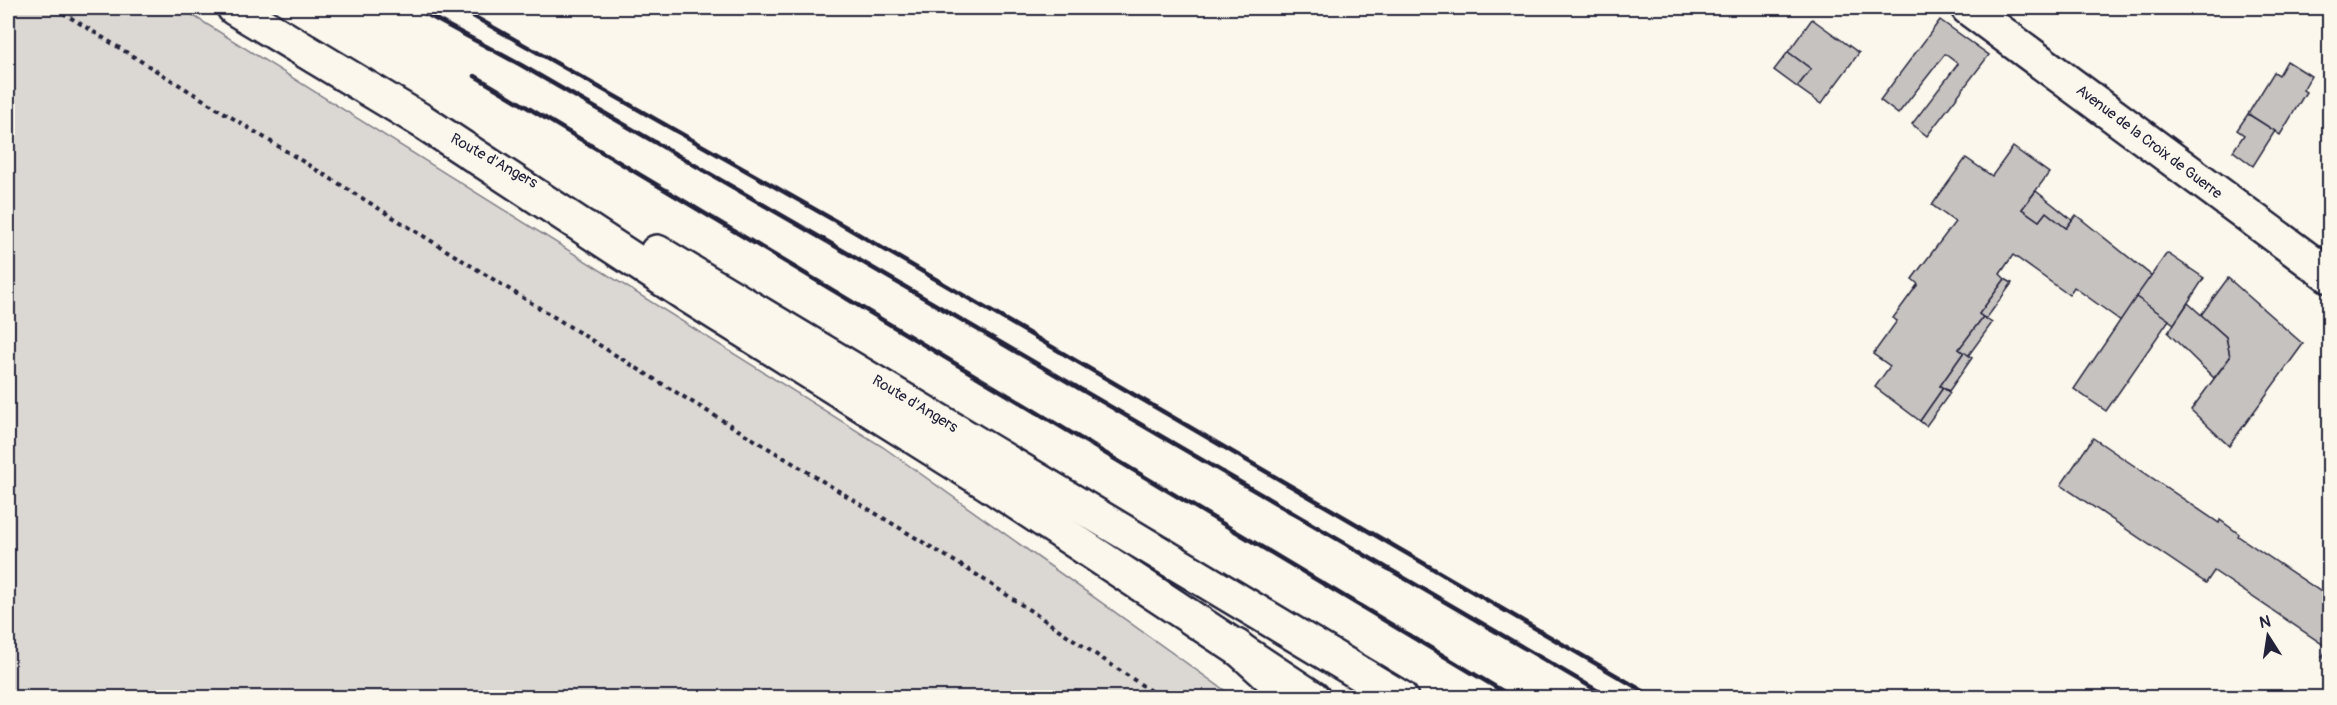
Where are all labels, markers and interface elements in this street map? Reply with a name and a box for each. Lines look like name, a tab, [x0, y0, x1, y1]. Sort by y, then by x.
street label: Avenue de la Croix de Guerre	[2072, 81, 2226, 203]
street label: Route d'Angers	[447, 129, 541, 193]
street label: Route d'Angers	[869, 371, 962, 437]
north arrow	[2238, 606, 2298, 666]
text: N	[2258, 611, 2273, 633]

